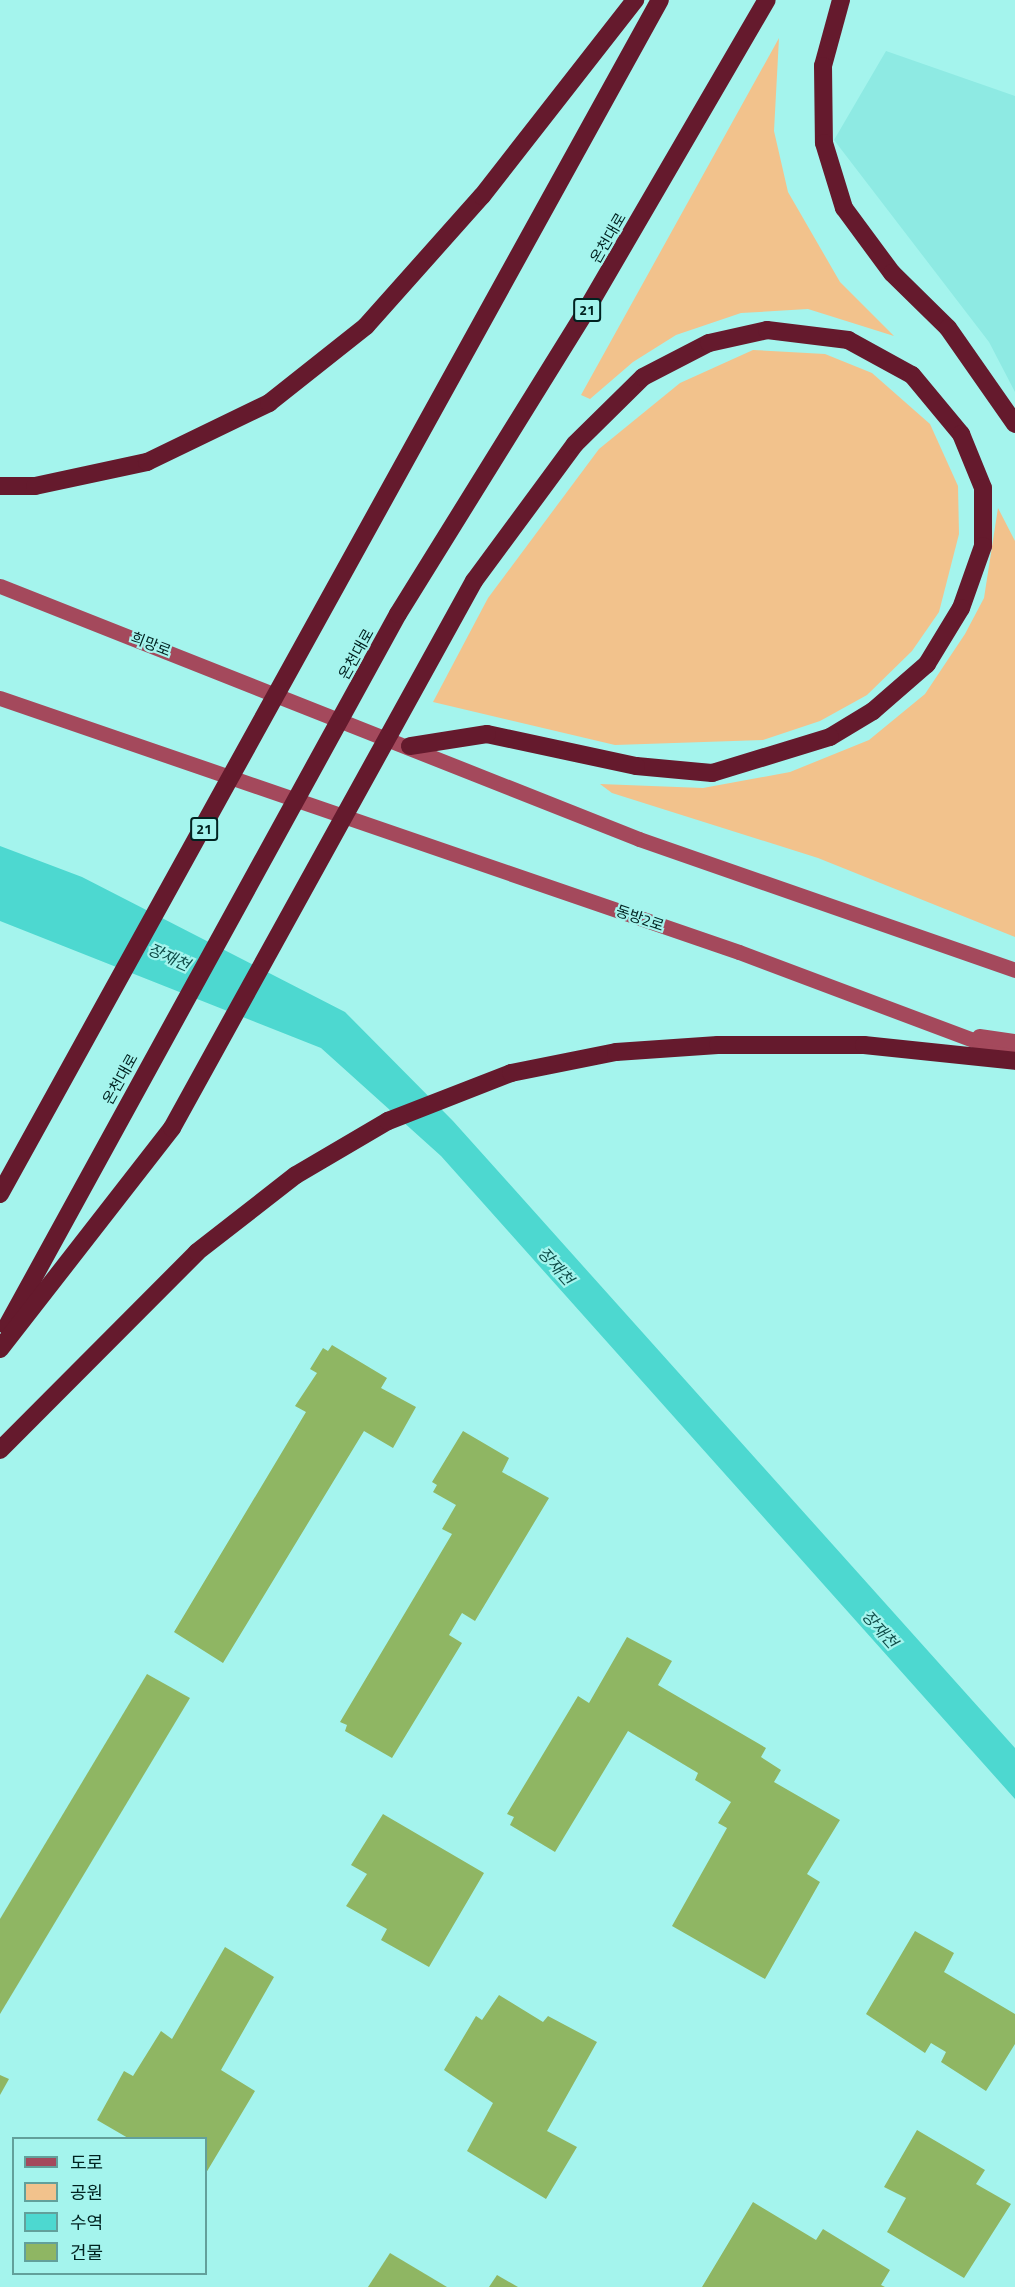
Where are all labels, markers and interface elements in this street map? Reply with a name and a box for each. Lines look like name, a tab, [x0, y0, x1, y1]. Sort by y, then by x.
street label: 온천대로	[586, 210, 630, 266]
road number: 21	[572, 299, 602, 321]
street label: 온천대로	[335, 625, 377, 683]
street label: 희망로	[128, 628, 174, 660]
road number: 21	[189, 818, 219, 840]
street label: 동방2로	[614, 901, 666, 935]
water label: 장재천	[145, 939, 193, 975]
street label: 온천대로	[99, 1050, 141, 1108]
water label: 장재천	[534, 1243, 578, 1289]
water label: 장재천	[858, 1606, 902, 1652]
legend	[12, 2137, 207, 2275]
text: 도로	[70, 2149, 103, 2176]
text: 공원	[70, 2179, 103, 2206]
text: 수역	[70, 2209, 103, 2236]
text: 건물	[70, 2239, 103, 2266]

